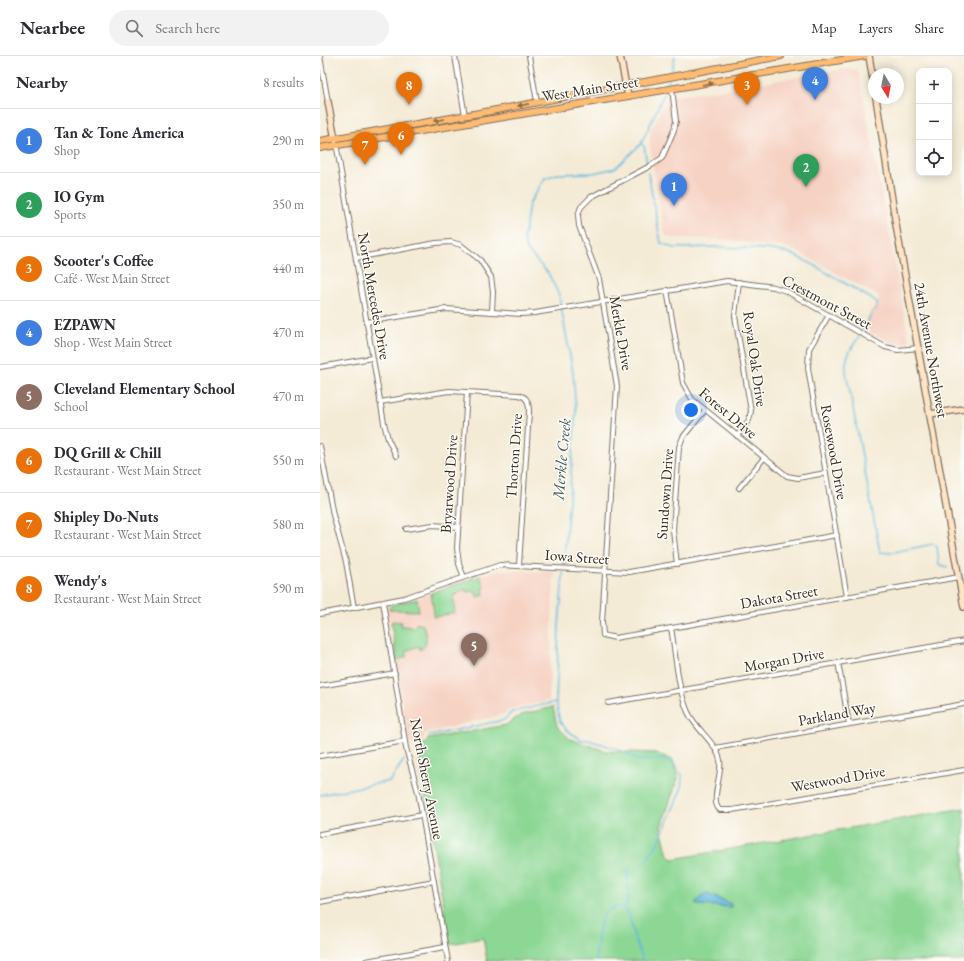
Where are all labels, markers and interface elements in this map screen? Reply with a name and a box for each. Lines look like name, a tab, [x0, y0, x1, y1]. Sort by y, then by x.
search box	[109, 10, 389, 46]
text: Nearbee	[20, 15, 85, 40]
icon: search	[123, 17, 145, 39]
text: Search here	[155, 18, 220, 37]
text: Map	[811, 19, 836, 37]
text: Layers	[858, 19, 893, 37]
text: Share	[915, 19, 944, 37]
pin: 4	[802, 67, 828, 100]
north arrow	[868, 68, 904, 104]
map controls	[916, 68, 952, 176]
button: +	[916, 68, 952, 104]
text: Nearby	[16, 71, 68, 93]
street label: West Main Street	[540, 71, 640, 106]
pin: 8	[396, 72, 422, 105]
pin: 3	[734, 72, 760, 105]
text: 8 results	[263, 74, 304, 91]
one-way arrow	[702, 81, 714, 87]
one-way arrow	[517, 102, 529, 108]
button: −	[916, 104, 952, 140]
one-way arrow	[433, 117, 445, 123]
pin: 6	[388, 122, 414, 155]
text: Tan & Tone America	[54, 123, 184, 142]
text: 1	[26, 132, 32, 149]
text: 290 m	[273, 132, 304, 149]
pin: 7	[352, 132, 378, 165]
button: locate	[916, 140, 952, 176]
text: Shop	[54, 142, 80, 159]
pin: 2	[793, 154, 819, 187]
pin: 1	[661, 173, 687, 206]
text: IO Gym	[54, 187, 105, 206]
text: 2	[26, 196, 32, 213]
text: 350 m	[273, 196, 304, 213]
text: Sports	[54, 206, 86, 223]
street label: North Mercedes Drive	[354, 231, 395, 361]
text: Scooter's Coffee	[54, 251, 154, 270]
text: 3	[26, 260, 32, 277]
text: 440 m	[273, 260, 304, 277]
text: Café · West Main Street	[54, 270, 170, 287]
street label: Crestmont Street	[779, 270, 876, 333]
street label: 24th Avenue Northwest	[910, 281, 953, 420]
street label: Merkle Drive	[606, 294, 637, 372]
street label: Royal Oak Drive	[739, 310, 772, 408]
text: EZPAWN	[54, 315, 116, 334]
text: 4	[26, 324, 32, 341]
text: 470 m	[273, 324, 304, 341]
text: Shop · West Main Street	[54, 334, 172, 351]
text: Cleveland Elementary School	[54, 379, 235, 398]
street label: Forest Drive	[695, 383, 761, 443]
text: 5	[26, 388, 32, 405]
text: 470 m	[273, 388, 304, 405]
text: School	[54, 398, 88, 415]
your location	[681, 400, 701, 420]
street label: Rosewood Drive	[817, 403, 852, 501]
street label: Thorton Drive	[501, 413, 526, 499]
water label: Merkle Creek	[547, 417, 576, 502]
street label: Bryarwood Drive	[436, 434, 461, 534]
text: DQ Grill & Chill	[54, 443, 162, 462]
street label: Sundown Drive	[652, 448, 677, 540]
text: 6	[26, 452, 32, 469]
text: 550 m	[273, 452, 304, 469]
text: Restaurant · West Main Street	[54, 462, 201, 479]
text: Shipley Do-Nuts	[54, 507, 159, 526]
text: 7	[26, 516, 32, 533]
text: 580 m	[273, 516, 304, 533]
text: Restaurant · West Main Street	[54, 526, 201, 543]
street label: Iowa Street	[544, 545, 610, 568]
text: Wendy's	[54, 571, 107, 590]
text: 8	[26, 580, 32, 597]
text: 590 m	[273, 580, 304, 597]
street label: Dakota Street	[739, 580, 819, 613]
text: Restaurant · West Main Street	[54, 590, 201, 607]
pin: 5	[461, 633, 487, 666]
street label: Morgan Drive	[742, 643, 826, 676]
street label: Parkland Way	[797, 697, 878, 730]
street label: North Sherry Avenue	[406, 717, 449, 841]
street label: Westwood Drive	[789, 761, 886, 796]

